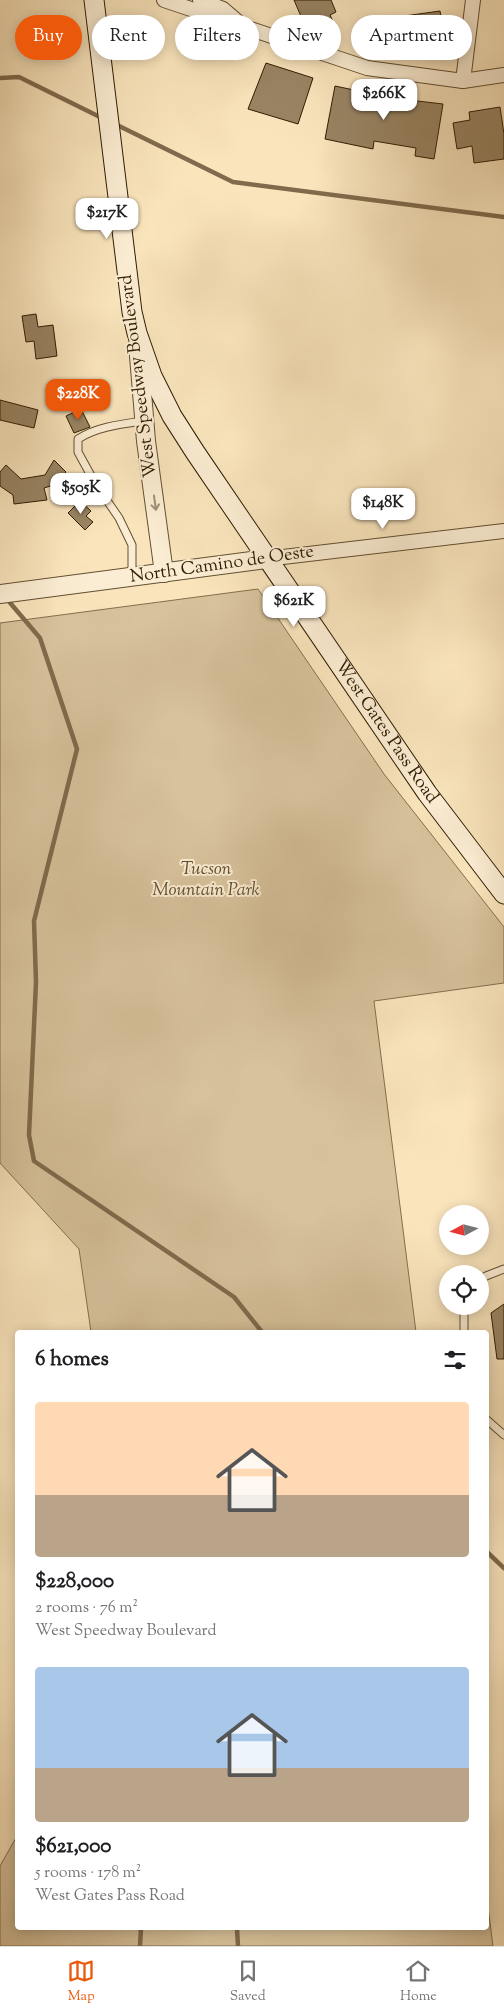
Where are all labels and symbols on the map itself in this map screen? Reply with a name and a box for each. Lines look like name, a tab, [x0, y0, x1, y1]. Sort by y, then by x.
pin: $266K	[349, 78, 419, 121]
pin: $217K	[72, 198, 142, 240]
street label: West Speedway Boulevard	[114, 273, 164, 479]
pin: $228K	[43, 378, 113, 421]
pin: $505K	[46, 472, 116, 515]
pin: $148K	[348, 488, 418, 530]
one-way arrow	[150, 495, 160, 511]
street label: North Camino de Oeste	[128, 539, 316, 591]
pin: $621K	[259, 586, 329, 628]
street label: West Gates Pass Road	[328, 655, 444, 810]
park label: Tucson Mountain Park	[152, 857, 260, 904]
north arrow	[439, 1205, 489, 1255]

